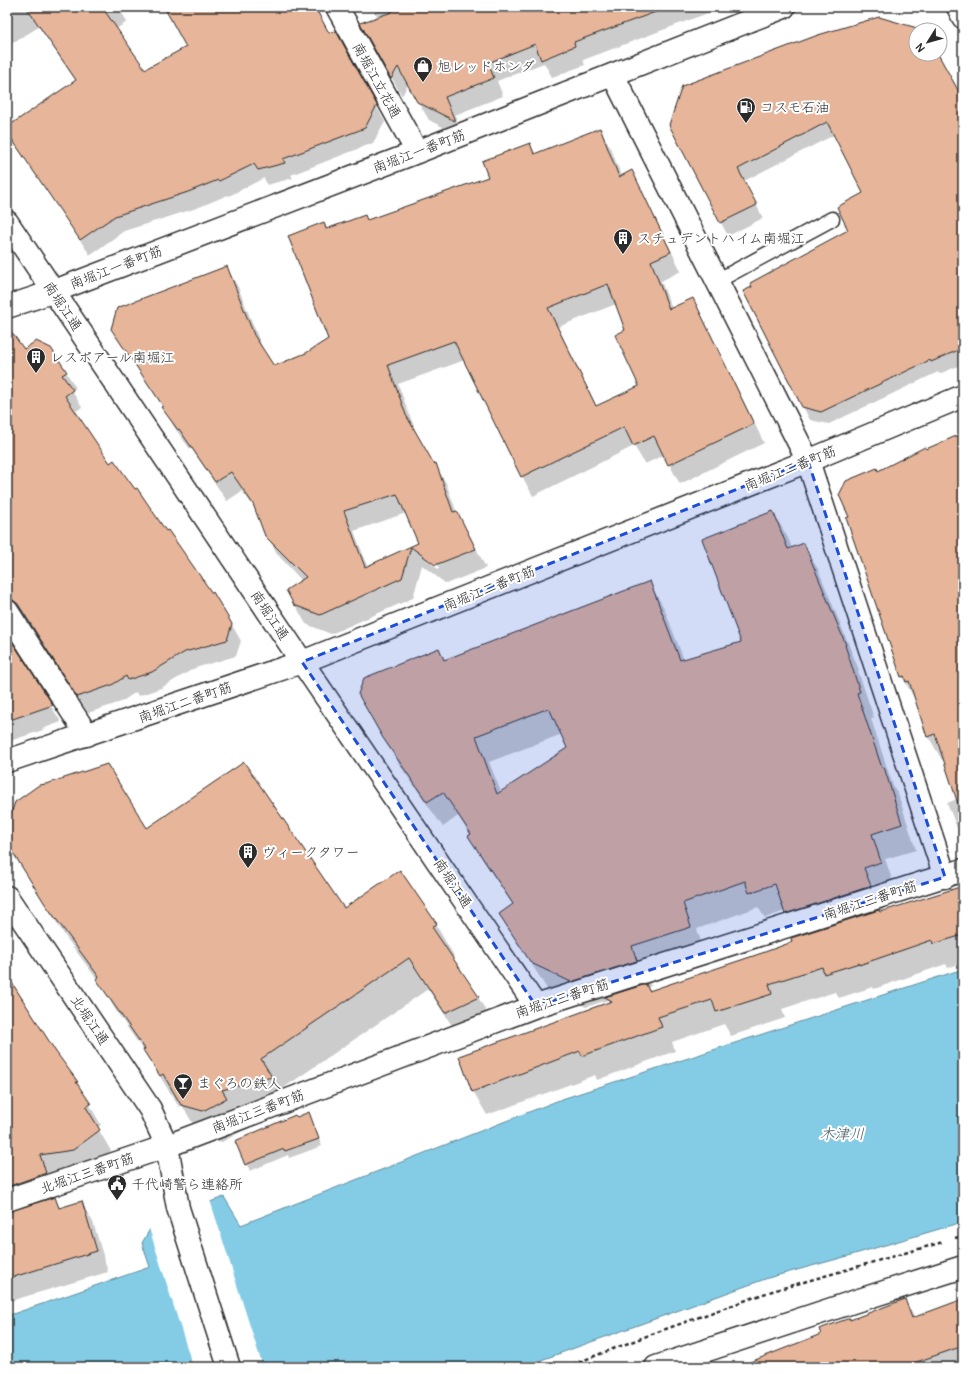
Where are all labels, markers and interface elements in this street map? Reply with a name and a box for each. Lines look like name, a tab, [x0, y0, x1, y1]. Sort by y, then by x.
north arrow	[908, 22, 948, 62]
street label: 南堀江立花通	[349, 39, 404, 121]
text: N	[913, 40, 928, 55]
shop icon: 旭レッドホンダ	[412, 55, 434, 83]
place label: 旭レッドホンダ	[437, 58, 534, 75]
fuel station icon: コスモ石油	[735, 96, 757, 124]
place label: コスモ石油	[760, 99, 829, 116]
street label: 南堀江一番町筋	[370, 126, 468, 177]
building icon: スチュデントハイム南堀江	[612, 227, 634, 255]
place label: スチュデントハイム南堀江	[637, 230, 805, 247]
street label: 南堀江一番町筋	[67, 242, 165, 293]
street label: 南堀江通	[40, 278, 85, 334]
building icon: レスポアール南堀江	[25, 346, 47, 374]
place label: レスポアール南堀江	[50, 349, 175, 366]
street label: 南堀江二番町筋	[742, 442, 839, 495]
street label: 南堀江二番町筋	[441, 562, 538, 615]
street label: 南堀江通	[247, 587, 292, 643]
street label: 南堀江二番町筋	[136, 678, 234, 726]
building icon: ヴィークタワー	[237, 841, 259, 869]
place label: ヴィークタワー	[262, 844, 360, 861]
street label: 南堀江通	[430, 855, 475, 911]
street label: 南堀江三番町筋	[821, 877, 919, 924]
street label: 南堀江三番町筋	[513, 975, 611, 1022]
street label: 北堀江通	[67, 992, 112, 1048]
bar icon: まぐろの鉄人	[172, 1072, 194, 1100]
place label: まぐろの鉄人	[197, 1075, 281, 1092]
street label: 南堀江三番町筋	[209, 1086, 307, 1137]
water label: 木津川	[819, 1125, 865, 1144]
street label: 北堀江三番町筋	[38, 1149, 136, 1197]
public building icon: 千代崎警ら連絡所	[106, 1173, 128, 1201]
place label: 千代崎警ら連絡所	[131, 1176, 243, 1193]

